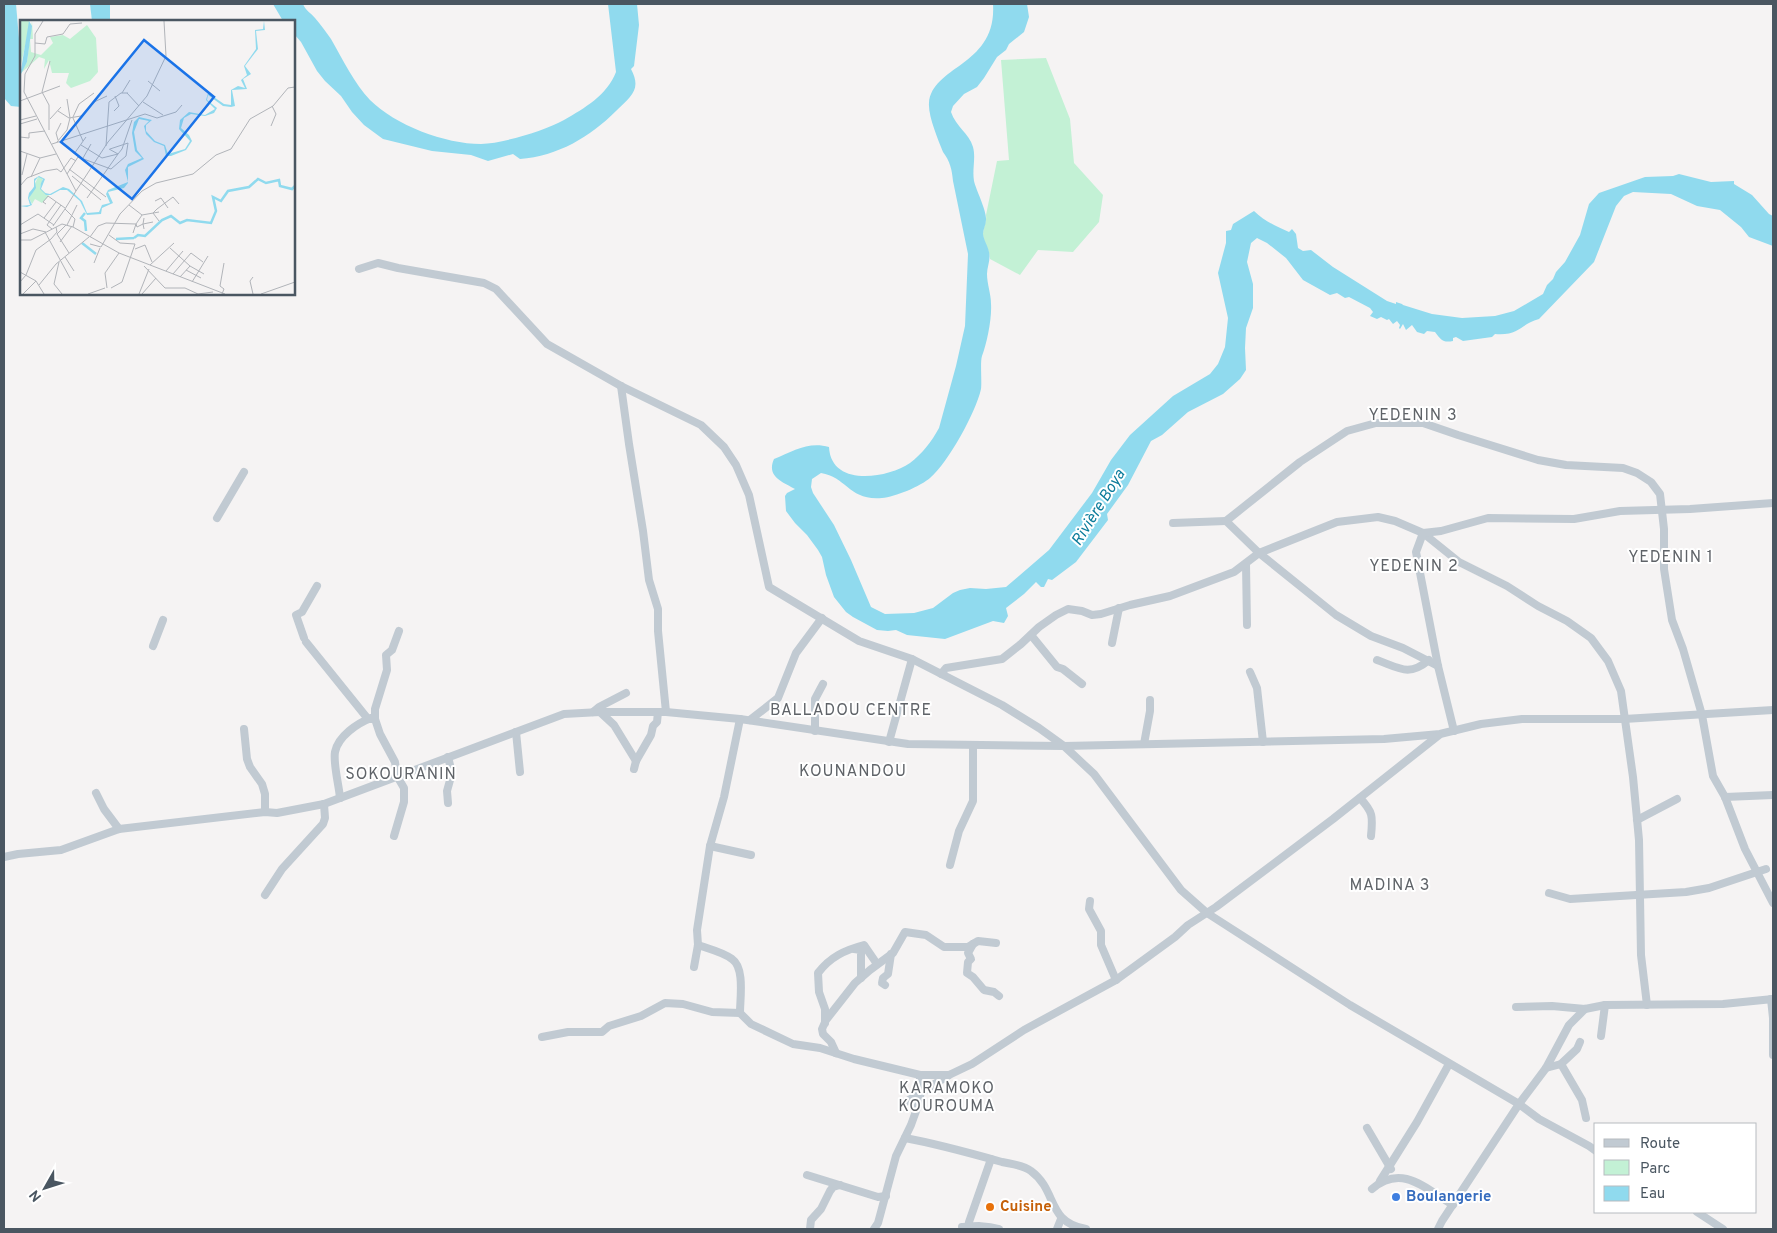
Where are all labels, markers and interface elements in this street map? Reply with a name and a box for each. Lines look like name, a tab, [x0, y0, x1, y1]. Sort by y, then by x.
inset map	[20, 20, 295, 295]
district label: YEDENIN 3	[1368, 406, 1458, 426]
water label: Rivière Boya	[1068, 466, 1131, 550]
district label: YEDENIN 1	[1628, 548, 1714, 568]
district label: YEDENIN 2	[1369, 557, 1459, 577]
district label: BALLADOU CENTRE	[770, 701, 932, 721]
district label: KOUNANDOU	[799, 762, 907, 782]
district label: SOKOURANIN	[345, 765, 457, 785]
district label: MADINA 3	[1349, 876, 1431, 896]
district label: KARAMOKO KOUROUMA	[898, 1079, 996, 1117]
legend	[1594, 1123, 1757, 1213]
text: Route	[1640, 1135, 1680, 1154]
text: Parc	[1640, 1160, 1670, 1179]
north arrow	[20, 1163, 70, 1213]
text: Eau	[1640, 1185, 1665, 1204]
text: N	[26, 1186, 46, 1204]
place label: Boulangerie	[1406, 1188, 1491, 1207]
marker: Boulangerie	[1390, 1191, 1402, 1203]
place label: Cuisine	[1000, 1198, 1052, 1217]
marker: Cuisine	[984, 1201, 996, 1213]

